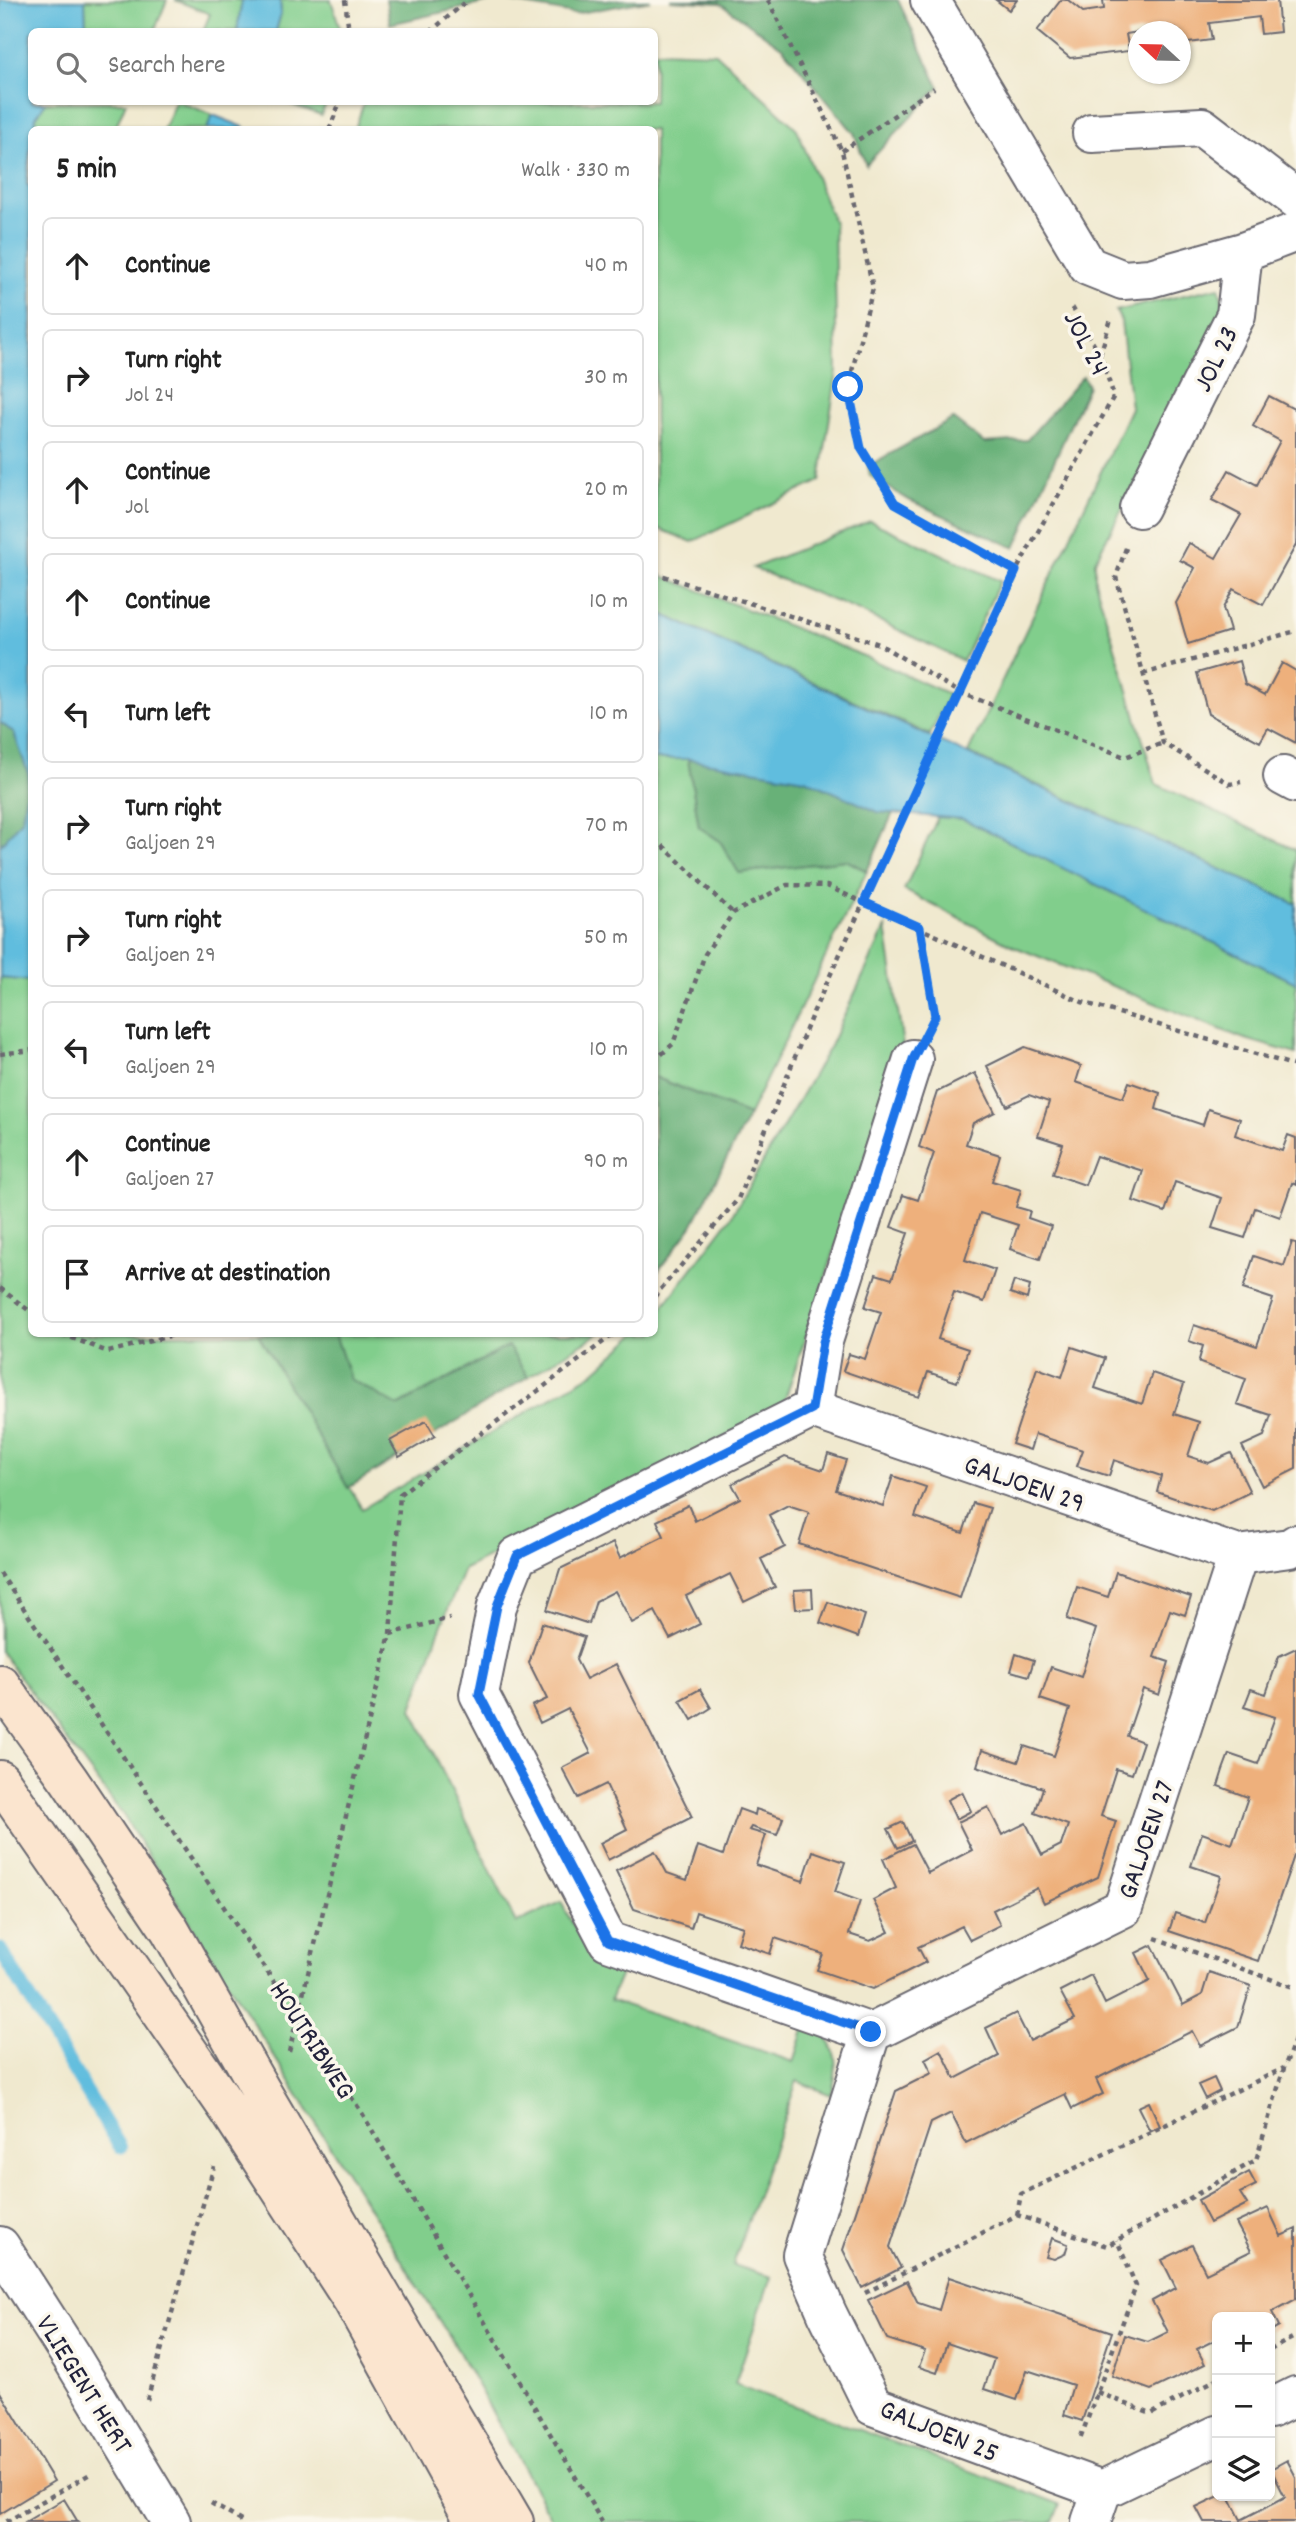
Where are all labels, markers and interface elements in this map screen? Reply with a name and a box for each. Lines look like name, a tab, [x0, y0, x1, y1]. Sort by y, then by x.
north arrow	[1128, 21, 1191, 84]
search box	[28, 28, 658, 105]
icon: search	[52, 48, 90, 86]
text: Search here	[108, 48, 226, 85]
text: 5 min	[56, 150, 117, 193]
text: Walk · 330 m	[521, 155, 630, 188]
icon: ahead	[58, 247, 96, 285]
text: Continue	[125, 248, 210, 285]
text: 40 m	[585, 250, 628, 283]
street label: JOL 24	[1050, 305, 1117, 384]
street label: JOL 23	[1185, 321, 1252, 400]
text: Turn right	[125, 343, 222, 380]
icon: right	[58, 359, 96, 397]
text: 30 m	[584, 362, 628, 395]
route start	[832, 371, 863, 402]
text: Jol 24	[125, 380, 174, 413]
text: Continue	[125, 455, 210, 492]
icon: ahead	[58, 471, 96, 509]
text: 20 m	[584, 474, 628, 507]
text: Jol	[125, 492, 149, 525]
icon: ahead	[58, 583, 96, 621]
text: Continue	[125, 584, 210, 621]
text: 10 m	[589, 586, 628, 619]
icon: left	[58, 695, 96, 733]
text: Turn left	[125, 696, 211, 733]
text: 10 m	[589, 698, 628, 731]
text: Turn right	[125, 791, 222, 828]
icon: right	[58, 807, 96, 845]
text: 70 m	[586, 810, 628, 843]
text: Galjoen 29	[125, 828, 216, 861]
text: Turn right	[125, 903, 222, 940]
icon: right	[58, 919, 96, 957]
text: 50 m	[584, 922, 628, 955]
text: Galjoen 29	[125, 940, 216, 973]
text: Turn left	[125, 1015, 211, 1052]
icon: left	[58, 1031, 96, 1069]
text: 10 m	[589, 1034, 628, 1067]
text: Galjoen 29	[125, 1052, 216, 1085]
text: Continue	[125, 1127, 210, 1164]
icon: ahead	[58, 1143, 96, 1181]
text: 90 m	[584, 1146, 628, 1179]
text: Galjoen 27	[125, 1164, 214, 1197]
icon: arrive	[58, 1255, 96, 1293]
text: Arrive at destination	[125, 1256, 330, 1293]
street label: GALJOEN 29	[958, 1447, 1089, 1526]
street label: GALJOEN 27	[1110, 1776, 1188, 1905]
street label: HOUTRIBWEG	[257, 1975, 363, 2109]
route end	[855, 2016, 886, 2047]
street label: VLIEGENT HERT	[23, 2309, 140, 2463]
map controls	[1212, 2312, 1275, 2501]
button: +	[1212, 2312, 1275, 2375]
button: −	[1212, 2375, 1275, 2438]
street label: GALJOEN 25	[873, 2392, 1004, 2476]
button: layers	[1212, 2438, 1275, 2501]

